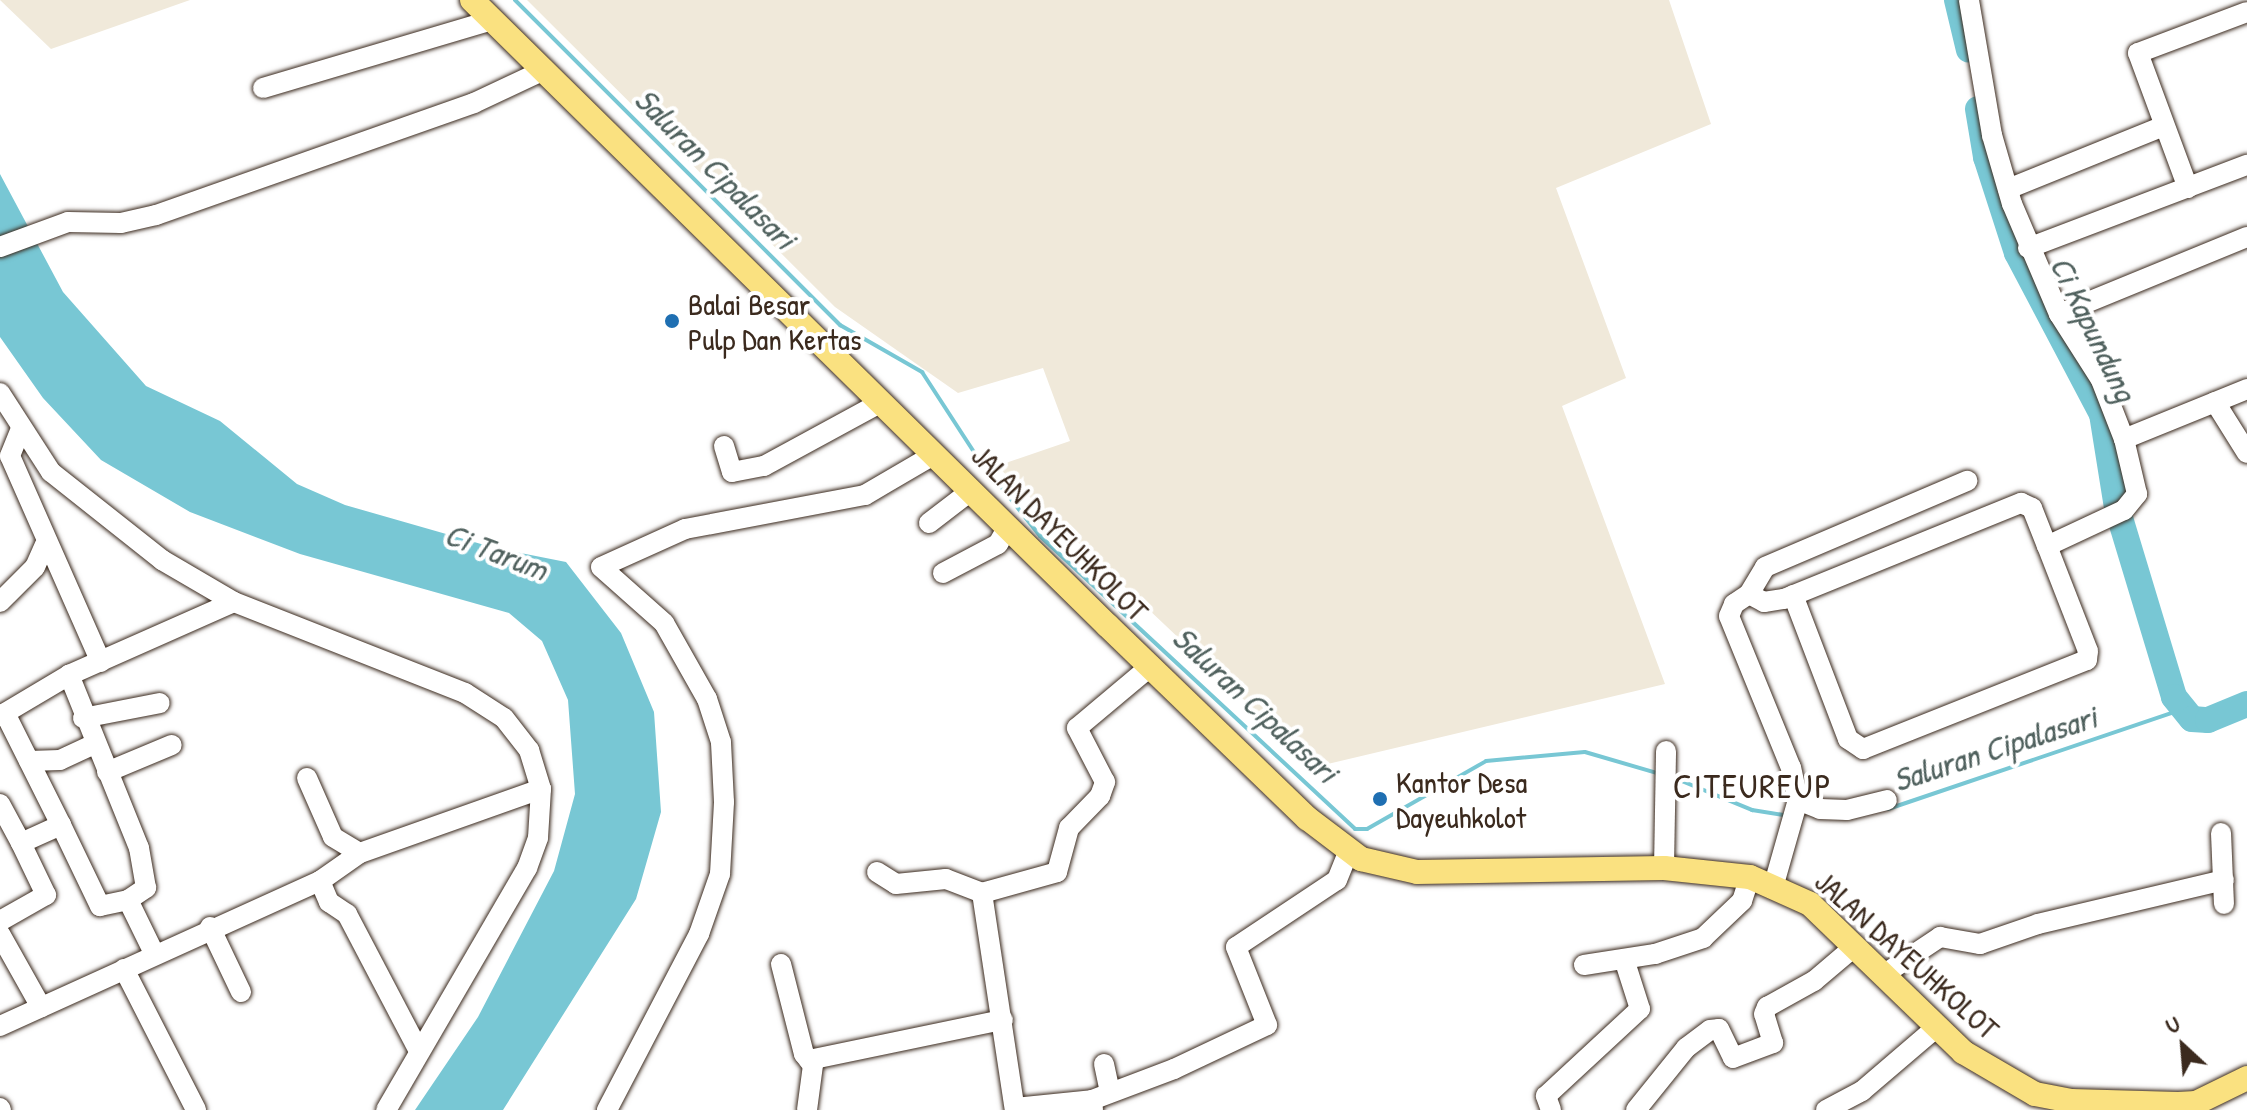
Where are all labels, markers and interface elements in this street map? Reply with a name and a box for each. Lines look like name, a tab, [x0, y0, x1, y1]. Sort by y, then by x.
water label: Saluran Cipalasari	[627, 81, 803, 257]
water label: Ci Kapundung	[2041, 250, 2145, 408]
place label: Balai Besar Pulp Dan Kertas	[688, 286, 861, 356]
marker: Balai Besar Pulp Dan Kertas	[663, 312, 681, 330]
street label: JALAN DAYEUHKOLOT	[964, 437, 1156, 629]
water label: Ci Tarum	[439, 515, 553, 589]
water label: Saluran Cipalasari	[1165, 619, 1345, 791]
water label: Saluran Cipalasari	[1888, 698, 2102, 800]
place label: Kantor Desa Dayeuhkolot	[1396, 764, 1527, 834]
district label: CITEUREUP	[1673, 767, 1833, 807]
marker: Kantor Desa Dayeuhkolot	[1371, 790, 1389, 808]
street label: JALAN DAYEUHKOLOT	[1808, 863, 2006, 1047]
north arrow	[2143, 1006, 2223, 1086]
text: U	[2160, 1008, 2184, 1041]

